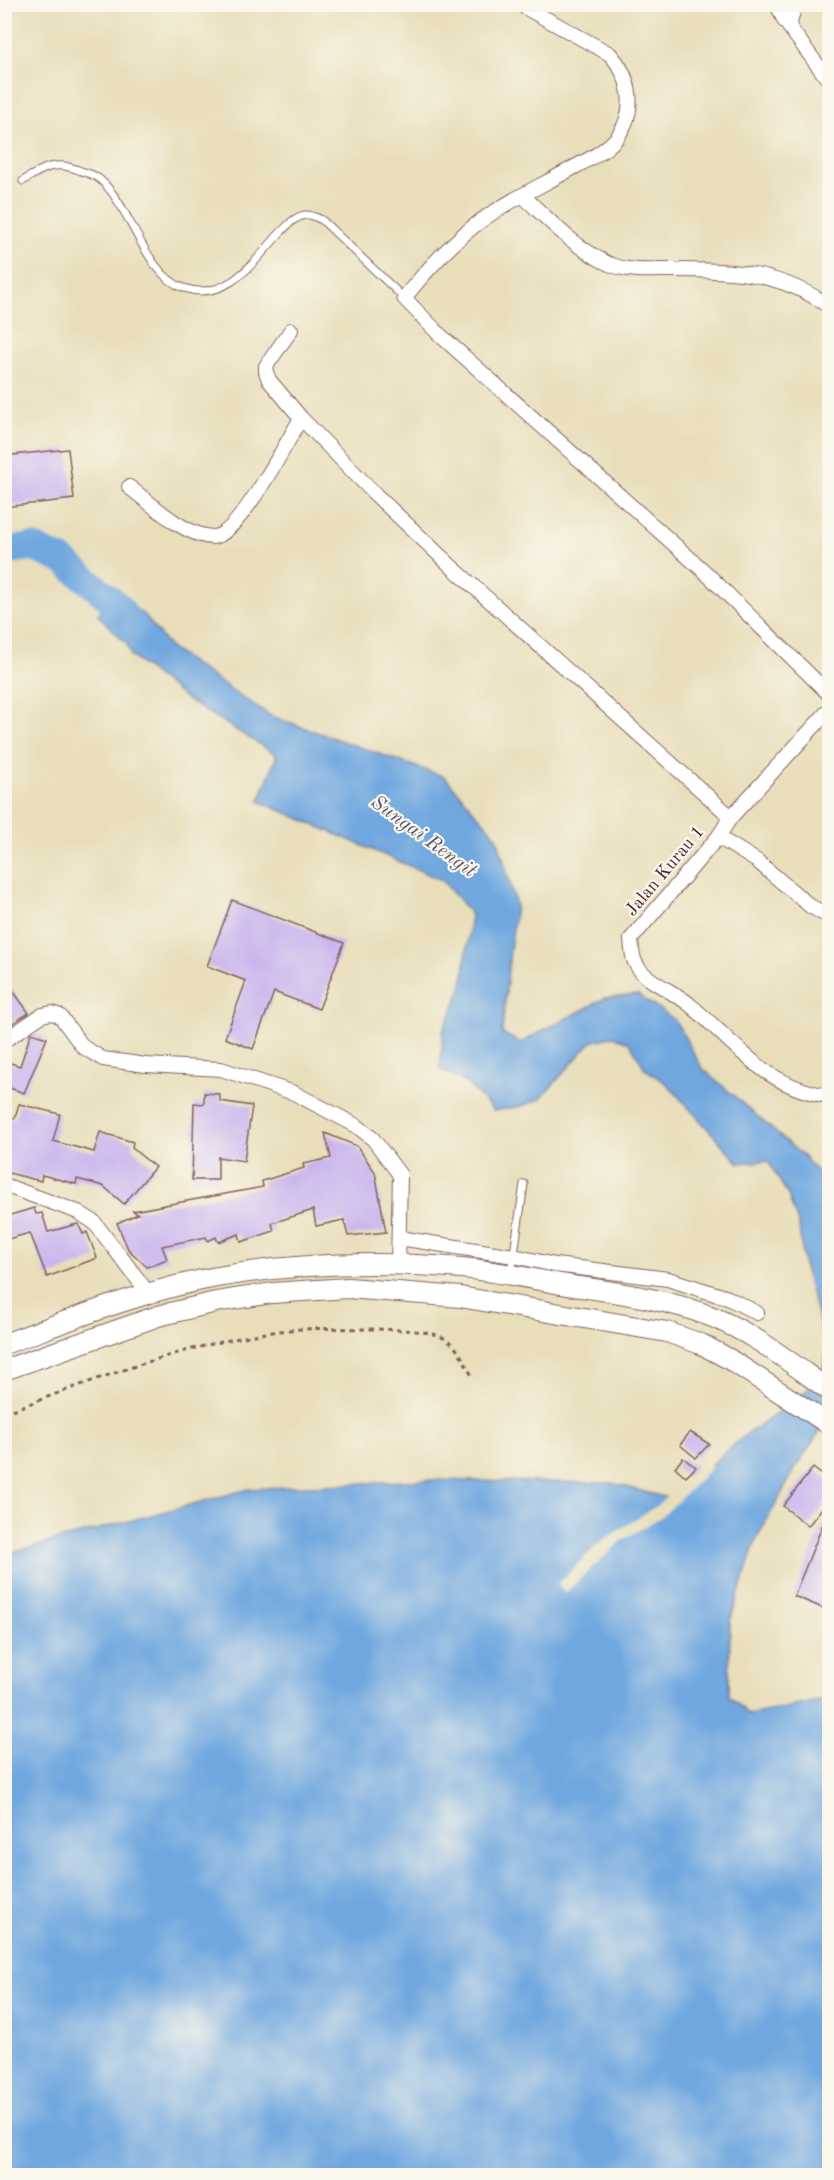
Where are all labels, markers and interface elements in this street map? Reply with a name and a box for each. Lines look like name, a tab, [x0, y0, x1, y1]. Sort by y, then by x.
water label: Sungai Rengit	[367, 792, 480, 882]
street label: Jalan Kurau 1	[622, 822, 708, 920]

